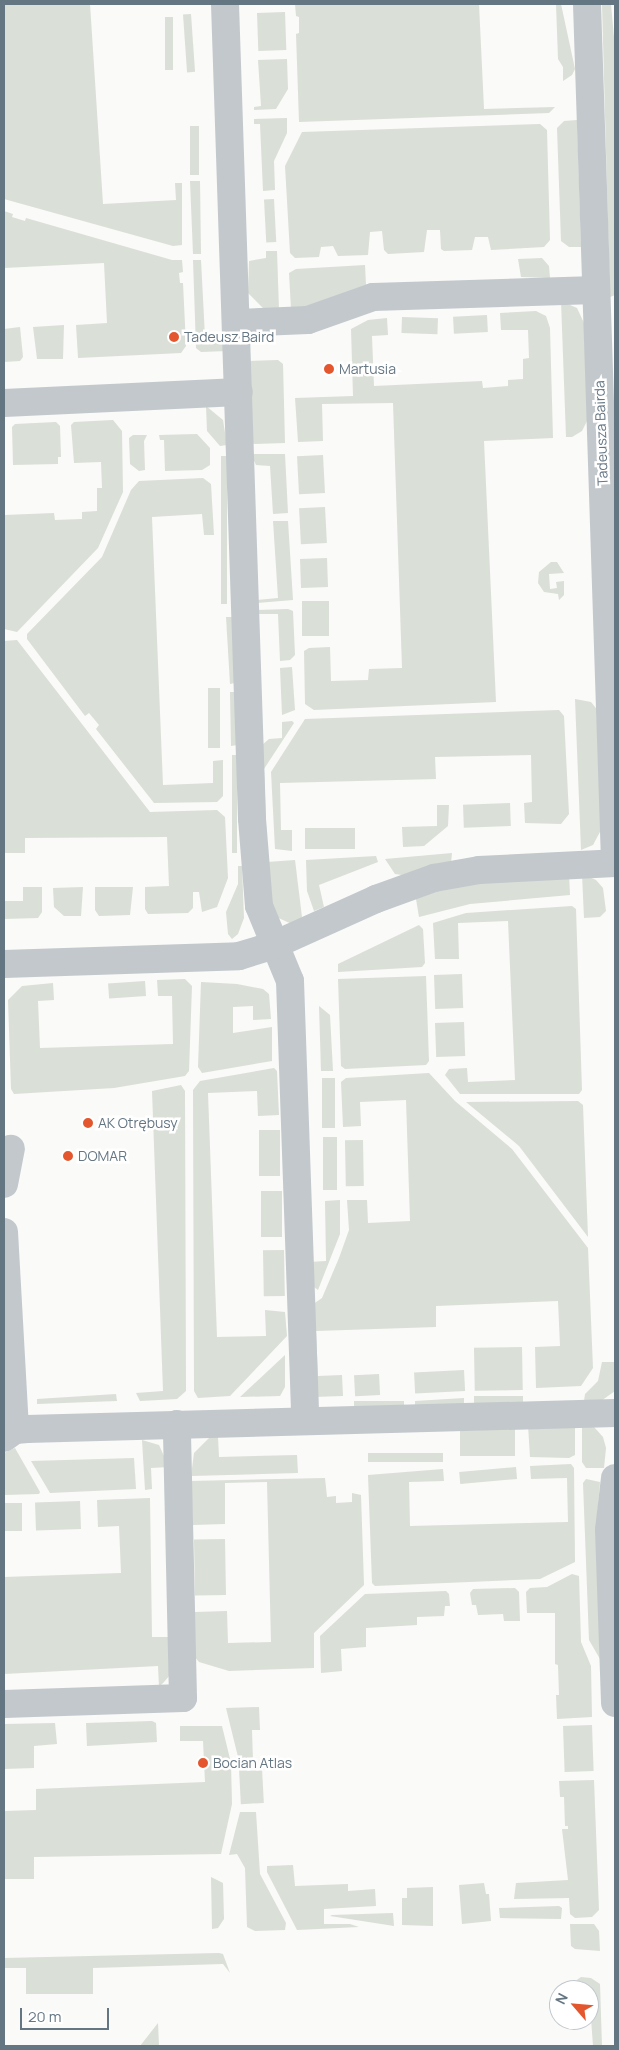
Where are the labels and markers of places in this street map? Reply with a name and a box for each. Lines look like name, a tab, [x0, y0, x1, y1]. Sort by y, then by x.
place label: Tadeusz Baird	[184, 329, 274, 345]
marker: Tadeusz Baird	[168, 331, 180, 343]
place label: Martusia	[339, 361, 396, 377]
marker: Martusia	[323, 363, 335, 375]
place label: AK Otrębusy	[98, 1115, 178, 1131]
marker: AK Otrębusy	[82, 1117, 94, 1129]
place label: DOMAR	[78, 1148, 127, 1164]
marker: DOMAR	[62, 1150, 74, 1162]
place label: Bocian Atlas	[213, 1755, 292, 1771]
marker: Bocian Atlas	[197, 1757, 209, 1769]

